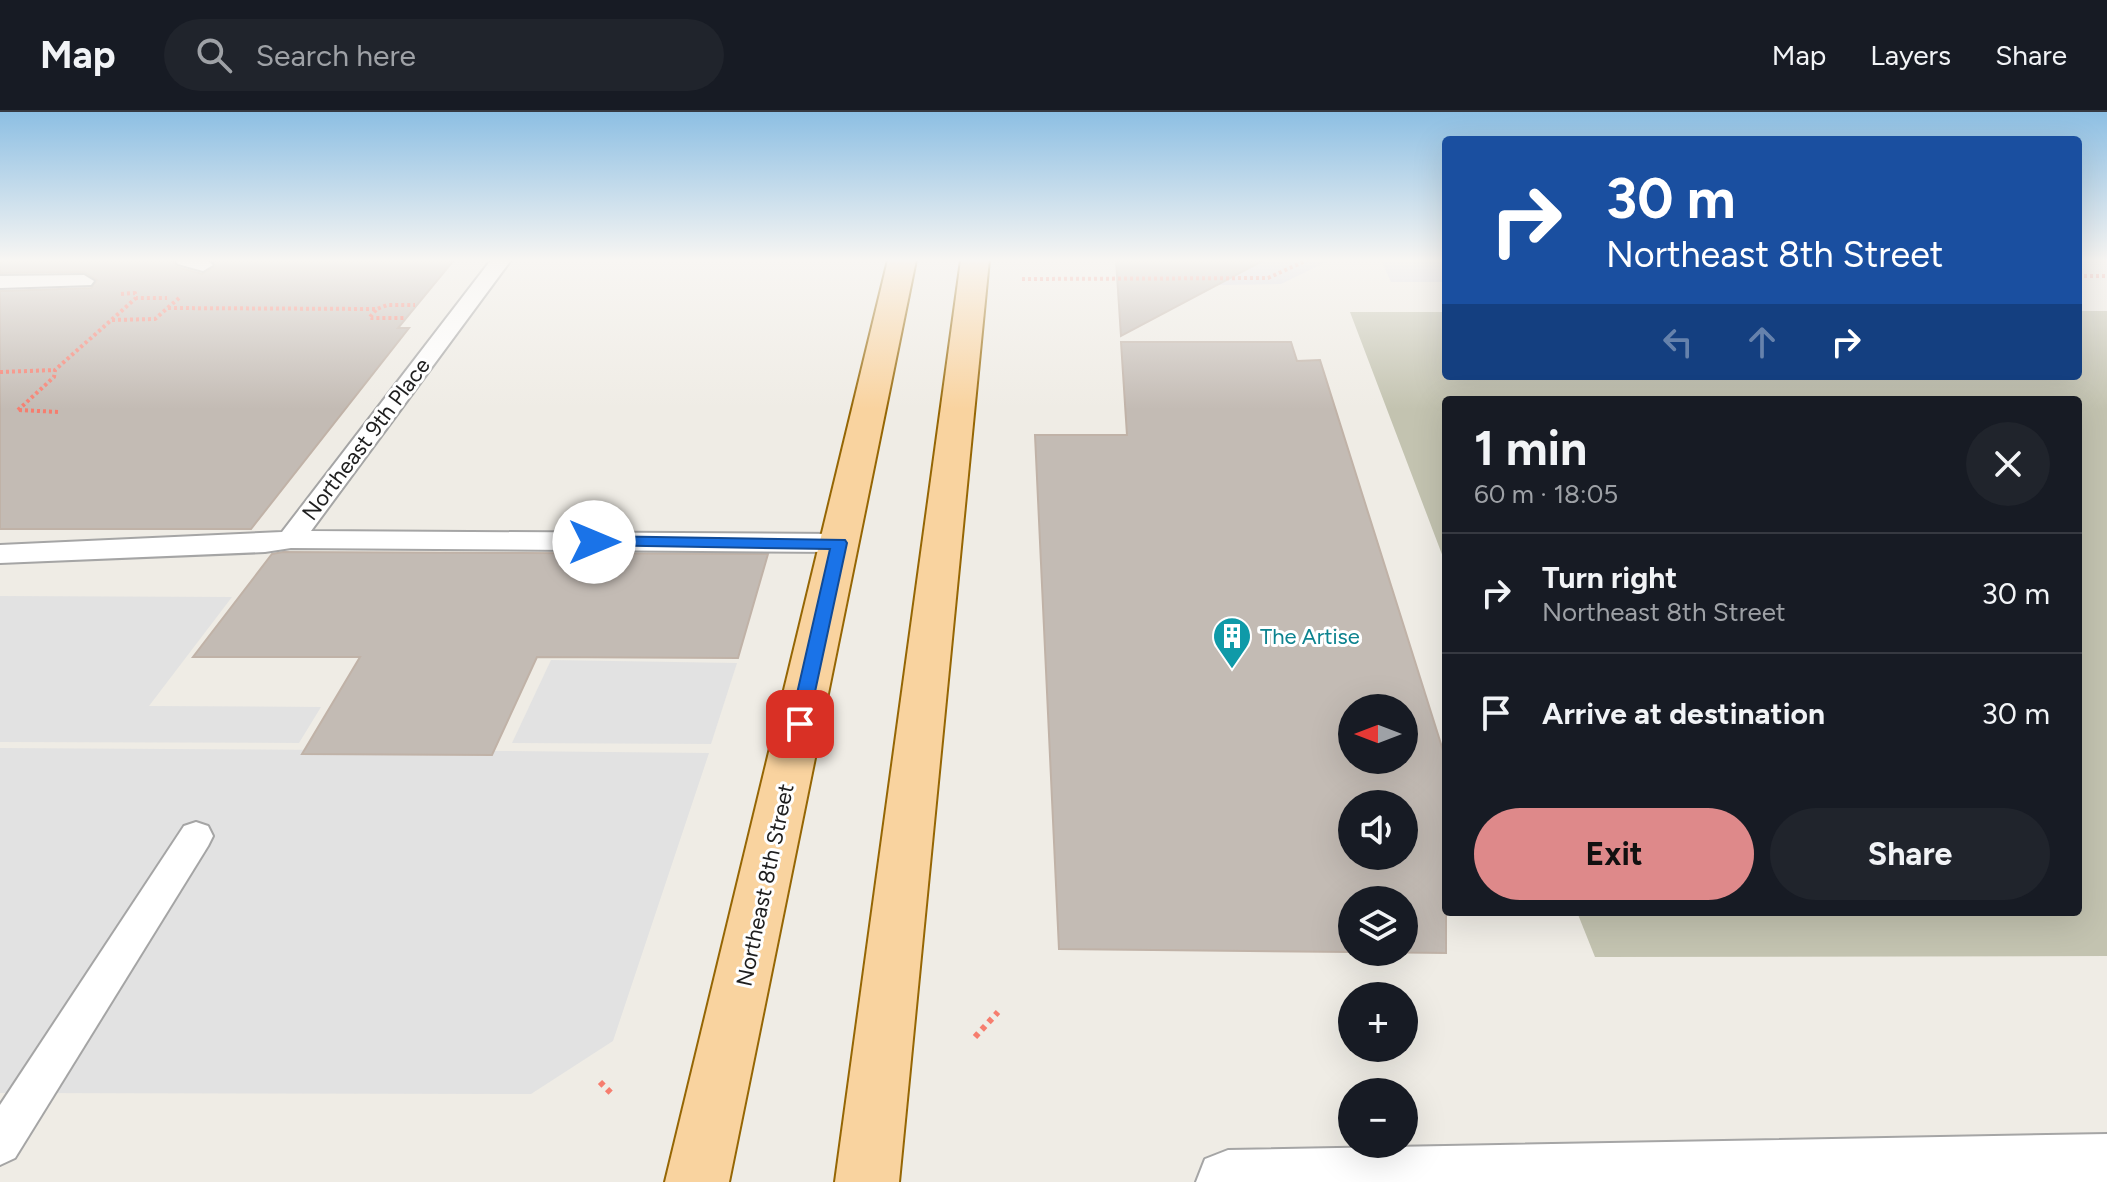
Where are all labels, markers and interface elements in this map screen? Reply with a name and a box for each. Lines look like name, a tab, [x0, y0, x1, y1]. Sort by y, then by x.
search box	[164, 19, 724, 91]
text: Map	[40, 32, 116, 78]
icon: search	[192, 33, 236, 77]
text: Search here	[256, 37, 416, 74]
text: Map	[1772, 38, 1826, 72]
text: Layers	[1870, 38, 1951, 72]
text: Share	[1995, 38, 2067, 72]
text: 30 m	[1606, 165, 1736, 232]
icon: right	[1474, 168, 1578, 272]
text: Northeast 8th Street	[1606, 233, 1943, 276]
icon: left	[1656, 320, 1700, 364]
icon: ahead	[1740, 320, 1784, 364]
icon: right	[1824, 320, 1868, 364]
street label: Northeast 9th Place	[296, 353, 436, 525]
text: 1 min	[1474, 419, 1587, 477]
button: close	[1966, 422, 2050, 506]
text: 60 m · 18:05	[1474, 478, 1618, 510]
position arrow	[552, 500, 636, 584]
text: Turn right	[1542, 559, 1677, 596]
icon: right	[1474, 571, 1518, 615]
text: 30 m	[1982, 575, 2050, 612]
text: Northeast 8th Street	[1542, 596, 1786, 628]
building icon: The Artise	[1211, 615, 1253, 670]
place label: The Artise	[1260, 623, 1360, 650]
pin	[766, 690, 834, 758]
icon: arrive	[1474, 691, 1518, 735]
north arrow	[1338, 694, 1418, 774]
map controls	[1338, 694, 1418, 1158]
text: Arrive at destination	[1542, 695, 1825, 732]
text: 30 m	[1982, 695, 2050, 732]
icon: arrive	[778, 702, 822, 746]
street label: Northeast 8th Street	[730, 781, 800, 989]
button: sound	[1338, 790, 1418, 870]
button: Exit	[1474, 808, 1754, 900]
button: Share	[1770, 808, 2050, 900]
button: layers	[1338, 886, 1418, 966]
button: +	[1338, 982, 1418, 1062]
button: −	[1338, 1078, 1418, 1158]

